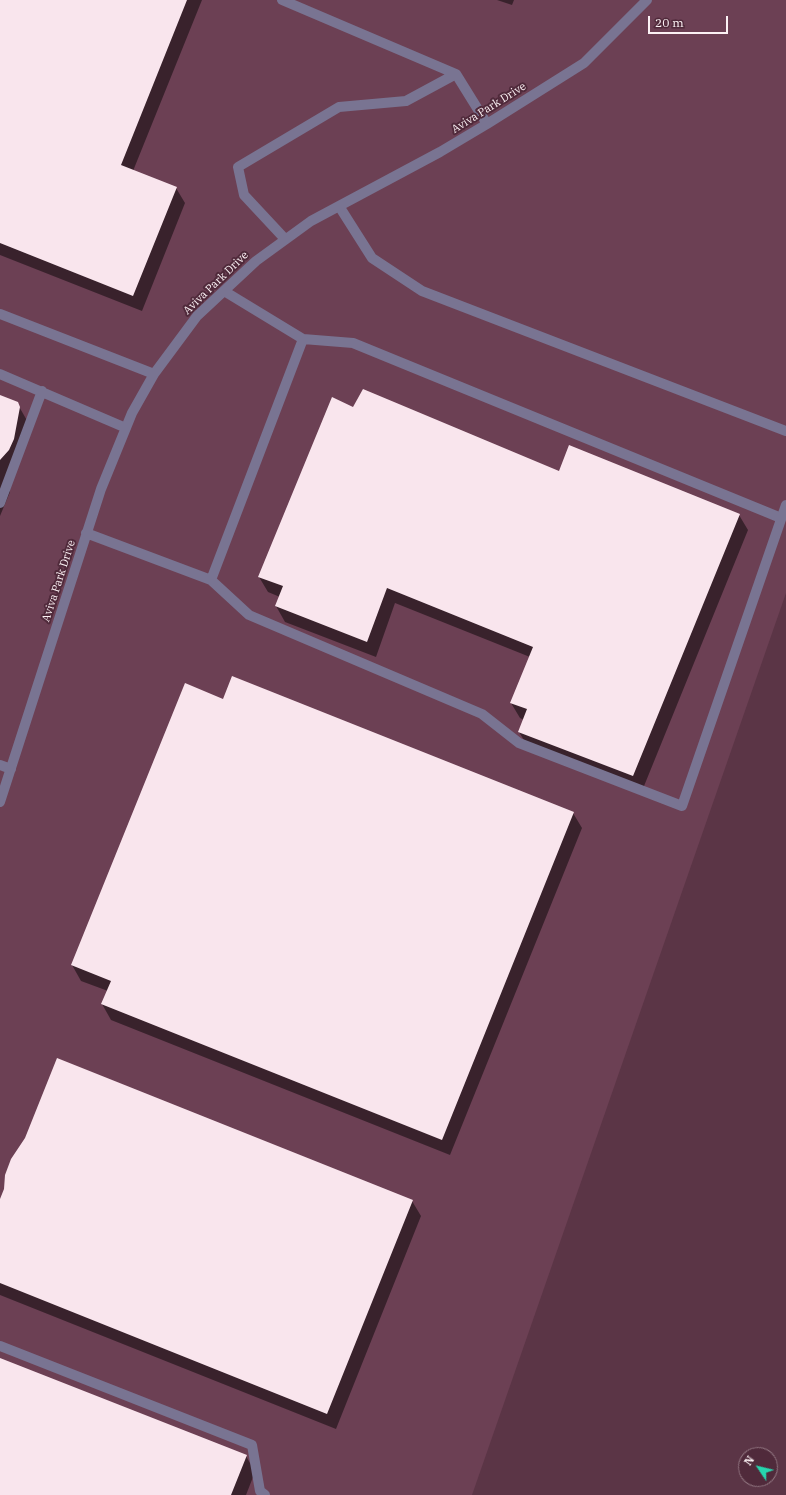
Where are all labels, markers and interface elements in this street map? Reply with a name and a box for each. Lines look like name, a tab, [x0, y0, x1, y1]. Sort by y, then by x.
scale bar	[650, 8, 730, 34]
text: 20 m	[655, 15, 684, 30]
street label: Aviva Park Drive	[449, 80, 529, 136]
street label: Aviva Park Drive	[181, 249, 251, 317]
street label: Aviva Park Drive	[40, 538, 78, 624]
north arrow	[738, 1447, 778, 1487]
text: N	[741, 1453, 757, 1468]

